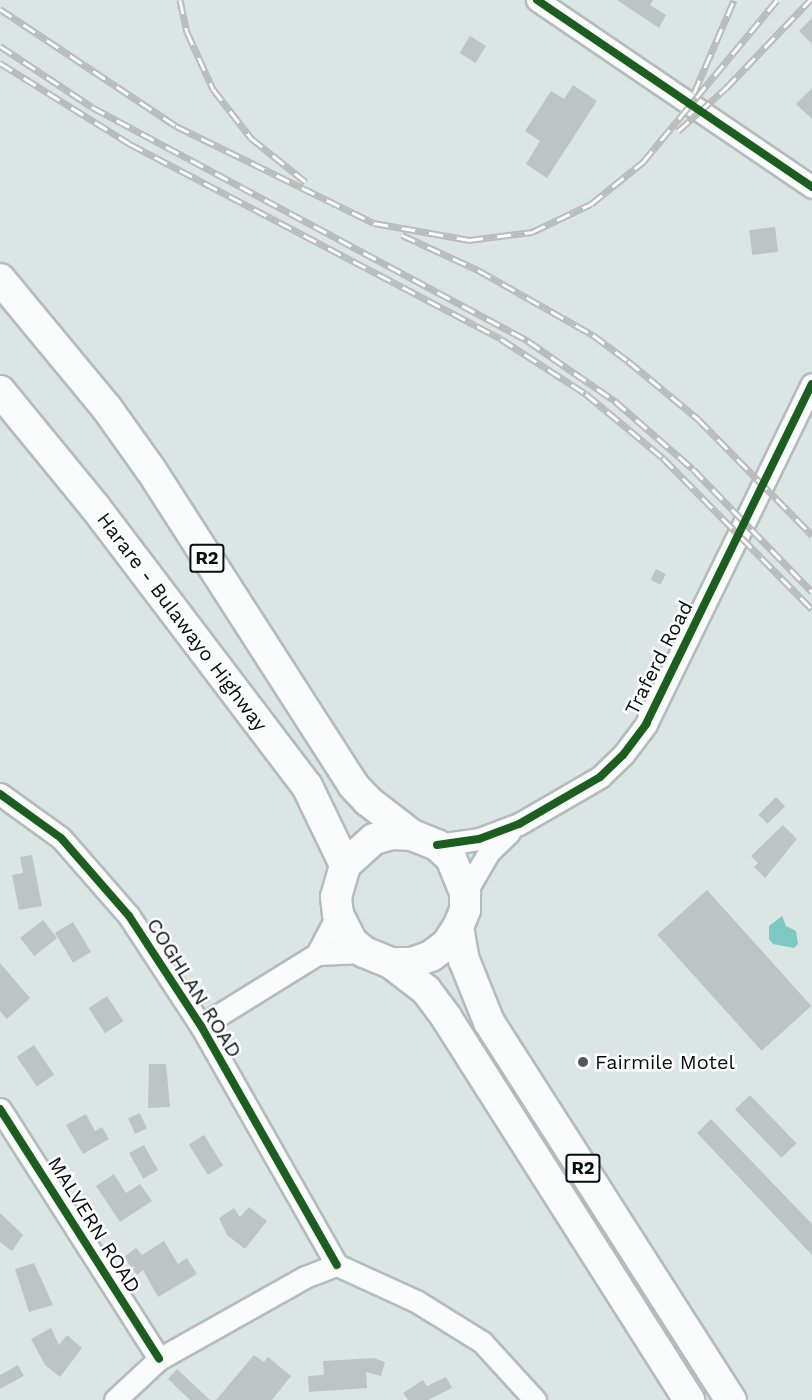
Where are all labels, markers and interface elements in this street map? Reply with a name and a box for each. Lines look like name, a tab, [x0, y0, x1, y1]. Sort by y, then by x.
street label: Harare - Bulawayo Highway	[92, 508, 272, 736]
road number: R2	[189, 543, 225, 573]
street label: Traferd Road	[620, 597, 698, 719]
street label: COGHLAN ROAD	[141, 914, 247, 1062]
place label: Fairmile Motel	[595, 1050, 735, 1074]
marker: Fairmile Motel	[576, 1055, 590, 1069]
street label: MALVERN ROAD	[42, 1152, 146, 1298]
road number: R2	[565, 1153, 601, 1183]

